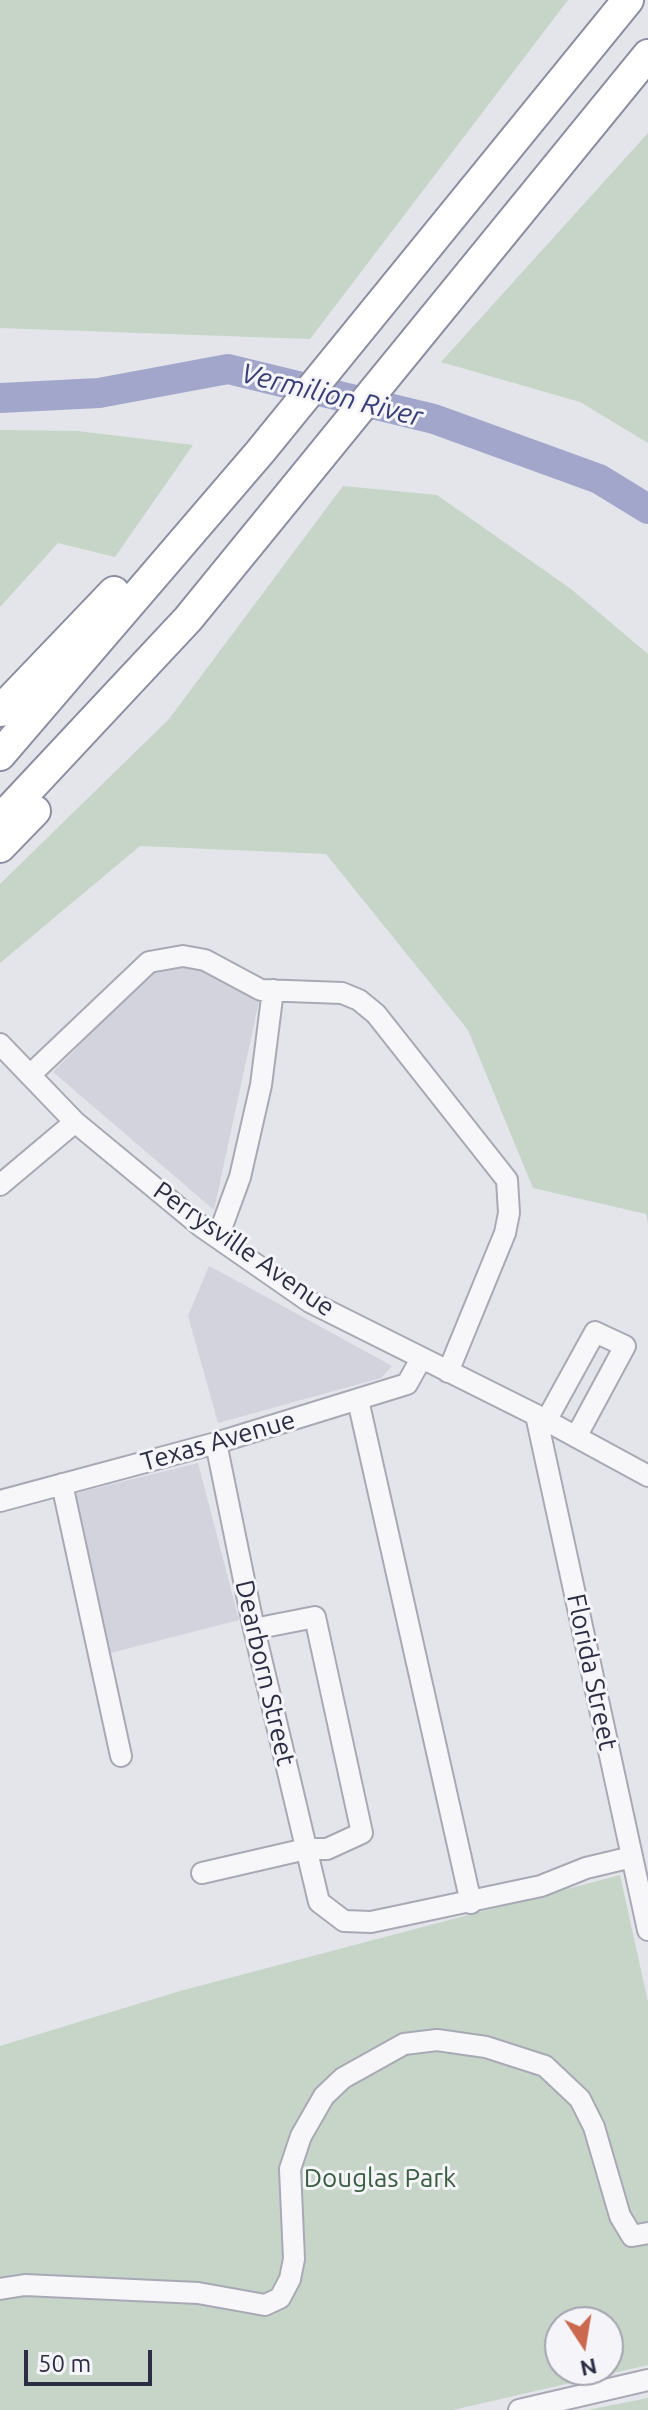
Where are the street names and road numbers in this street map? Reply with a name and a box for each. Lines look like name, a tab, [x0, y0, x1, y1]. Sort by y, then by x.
street label: Perrysville Avenue	[147, 1175, 341, 1323]
street label: Texas Avenue	[137, 1404, 299, 1478]
street label: Dearborn Street	[228, 1577, 302, 1769]
street label: Florida Street	[560, 1591, 624, 1753]

